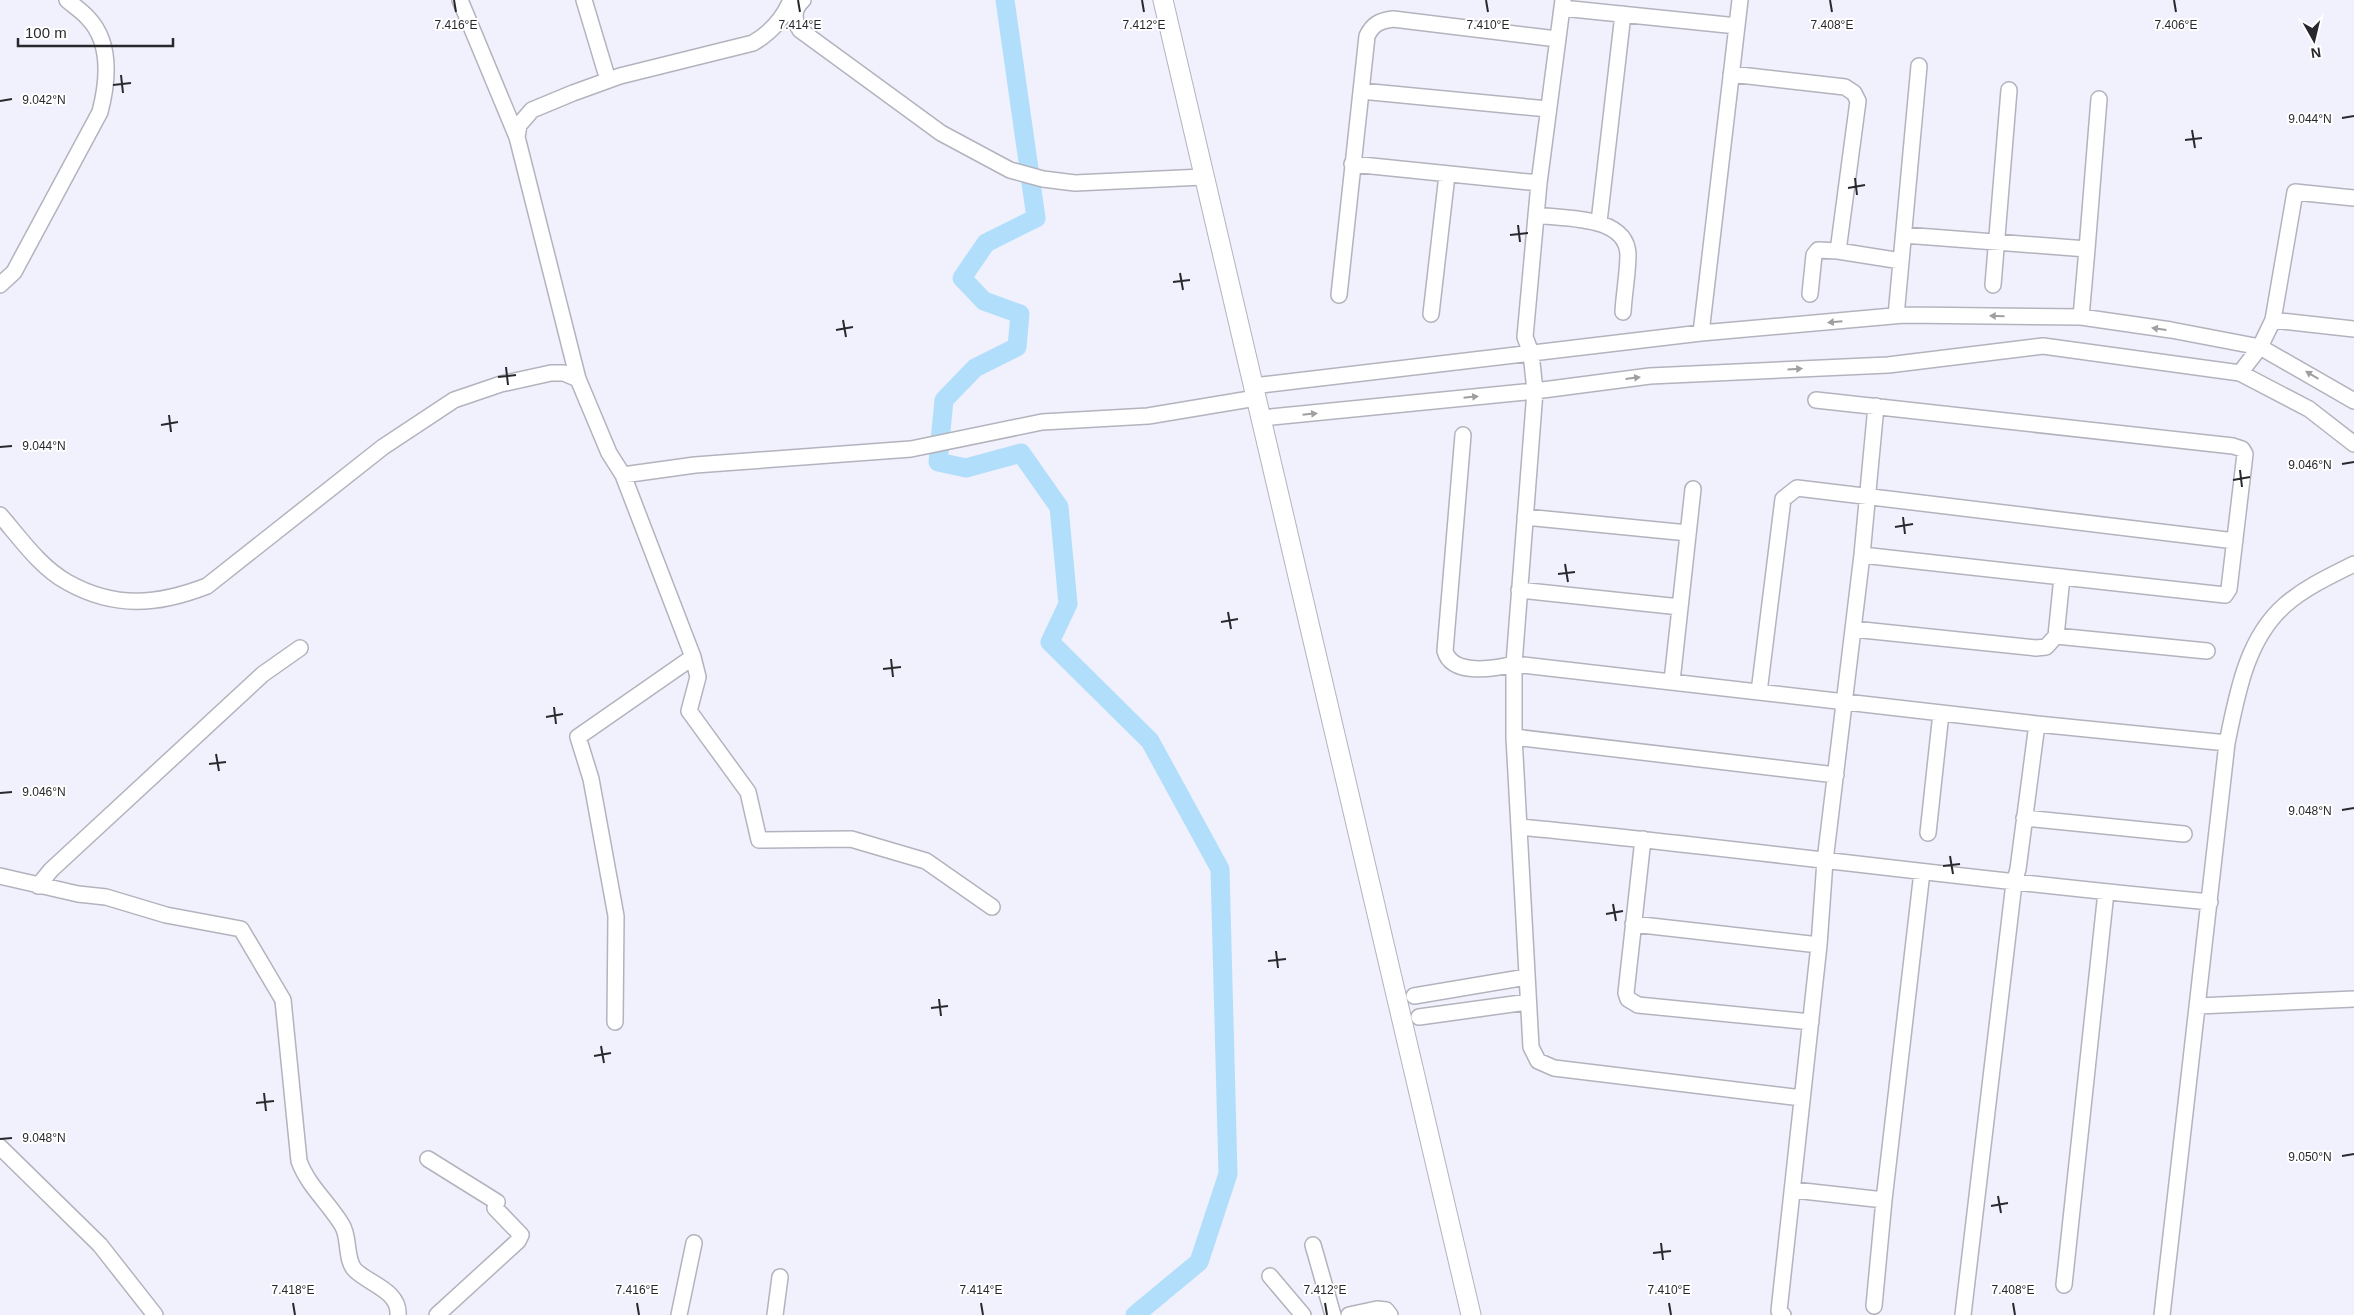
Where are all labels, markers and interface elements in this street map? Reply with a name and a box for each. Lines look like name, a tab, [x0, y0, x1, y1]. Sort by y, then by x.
scale bar	[18, 15, 172, 47]
north arrow	[2289, 15, 2339, 65]
text: 7.416°E	[435, 18, 477, 32]
text: 7.414°E	[779, 18, 821, 32]
text: 7.412°E	[1123, 18, 1165, 32]
text: 7.410°E	[1467, 18, 1509, 32]
text: 7.408°E	[1811, 18, 1853, 32]
text: 7.406°E	[2155, 18, 2197, 32]
text: 100 m	[25, 24, 67, 41]
text: N	[2310, 44, 2322, 62]
text: 9.042°N	[22, 93, 66, 107]
text: 9.044°N	[2288, 112, 2332, 126]
one-way arrow	[1989, 312, 2005, 320]
one-way arrow	[1826, 318, 1842, 326]
one-way arrow	[2150, 324, 2166, 332]
one-way arrow	[1787, 365, 1803, 373]
one-way arrow	[2306, 371, 2319, 380]
one-way arrow	[1625, 374, 1641, 382]
one-way arrow	[1464, 393, 1480, 401]
one-way arrow	[1302, 409, 1318, 417]
text: 9.044°N	[22, 439, 66, 453]
text: 9.046°N	[2288, 458, 2332, 472]
text: 9.046°N	[22, 785, 66, 799]
text: 9.048°N	[2288, 804, 2332, 818]
text: 9.048°N	[22, 1131, 66, 1145]
text: 9.050°N	[2288, 1150, 2332, 1164]
text: 7.418°E	[272, 1283, 314, 1297]
text: 7.416°E	[616, 1283, 658, 1297]
text: 7.414°E	[960, 1283, 1002, 1297]
text: 7.412°E	[1304, 1283, 1346, 1297]
text: 7.410°E	[1648, 1283, 1690, 1297]
text: 7.408°E	[1992, 1283, 2034, 1297]

